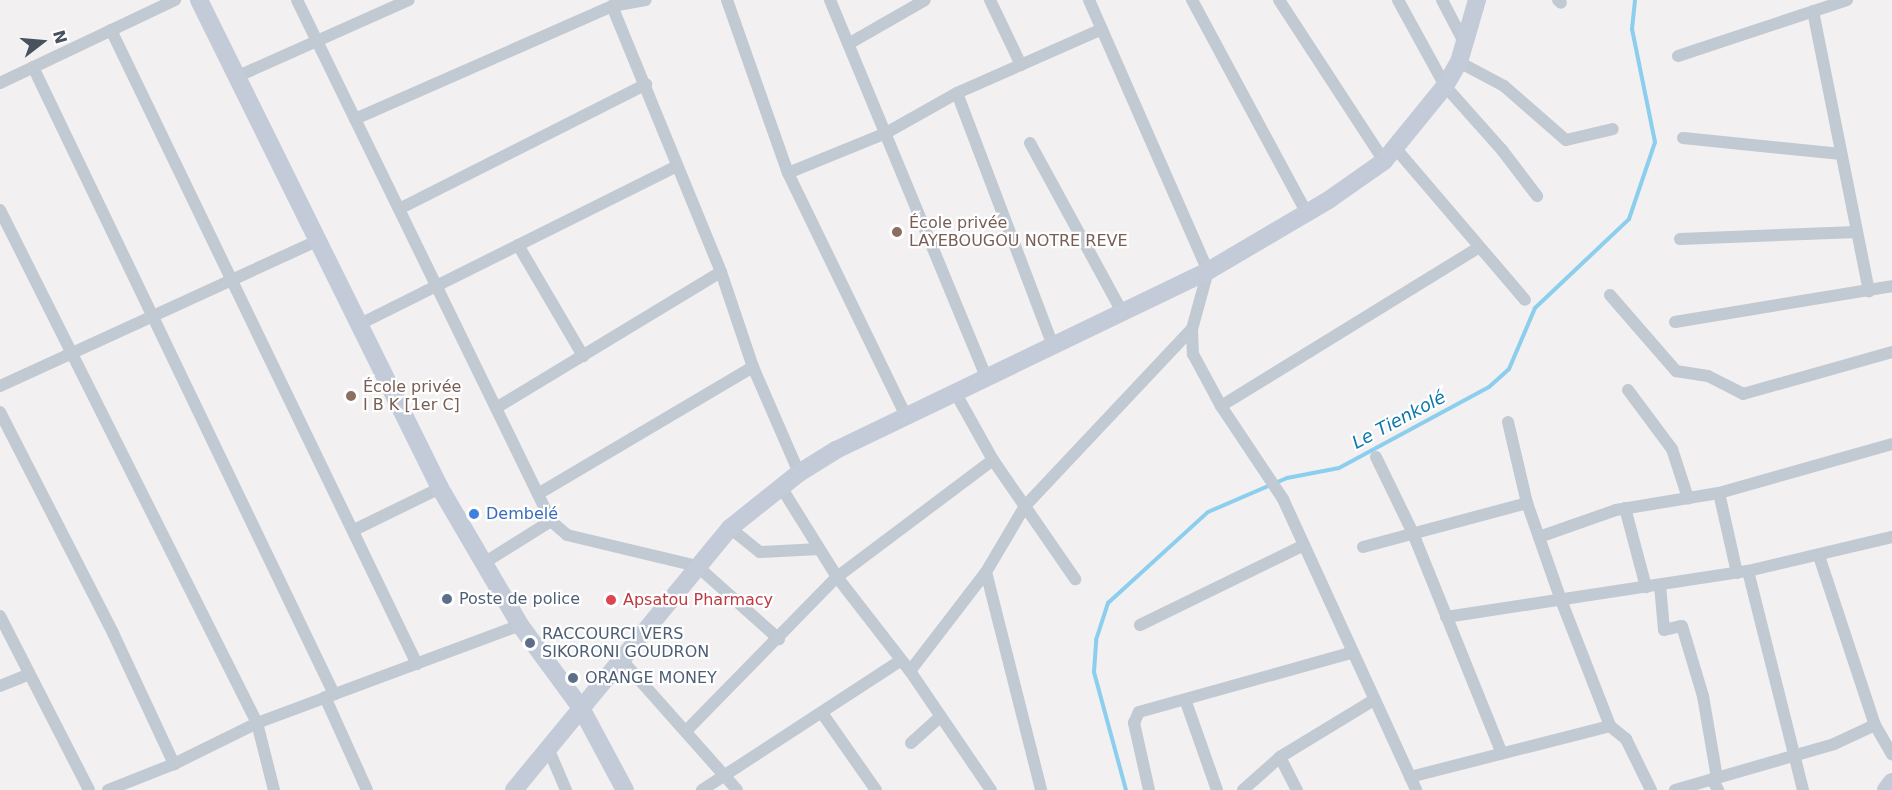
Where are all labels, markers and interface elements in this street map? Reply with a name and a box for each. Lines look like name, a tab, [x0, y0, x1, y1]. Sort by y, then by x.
north arrow	[12, 12, 72, 72]
text: N	[49, 28, 71, 46]
place label: École privée LAYEBOUGOU NOTRE REVE	[909, 213, 1128, 251]
marker: École privée LAYEBOUGOU NOTRE REVE	[890, 225, 904, 239]
place label: École privée I B K [1er C]	[363, 377, 461, 415]
water label: Le Tienkolé	[1349, 386, 1449, 454]
marker: École privée I B K [1er C]	[344, 389, 358, 403]
place label: Dembelé	[486, 504, 558, 524]
marker: Dembelé	[467, 507, 481, 521]
place label: Poste de police	[459, 589, 580, 609]
place label: Apsatou Pharmacy	[623, 590, 773, 610]
marker: Poste de police	[440, 592, 454, 606]
marker: Apsatou Pharmacy	[604, 593, 618, 607]
place label: RACCOURCI VERS SIKORONI GOUDRON	[542, 624, 709, 662]
marker: RACCOURCI VERS SIKORONI GOUDRON	[523, 636, 537, 650]
place label: ORANGE MONEY	[585, 668, 717, 688]
marker: ORANGE MONEY	[566, 671, 580, 685]

